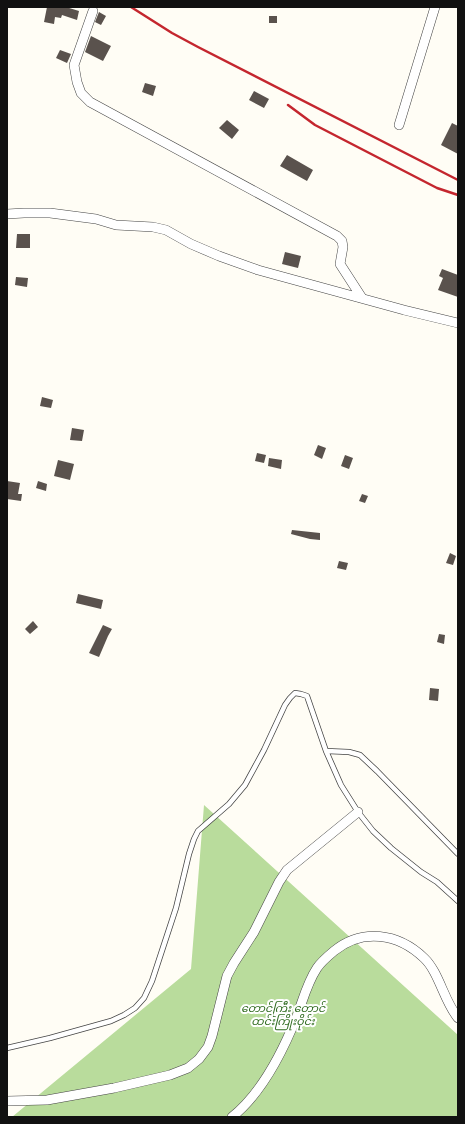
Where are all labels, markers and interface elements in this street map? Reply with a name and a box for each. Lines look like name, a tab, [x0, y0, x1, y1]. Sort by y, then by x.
park label: တောင်ကြီး တောင် ထင်းကြိုးဝိုင်း	[241, 1000, 326, 1031]

